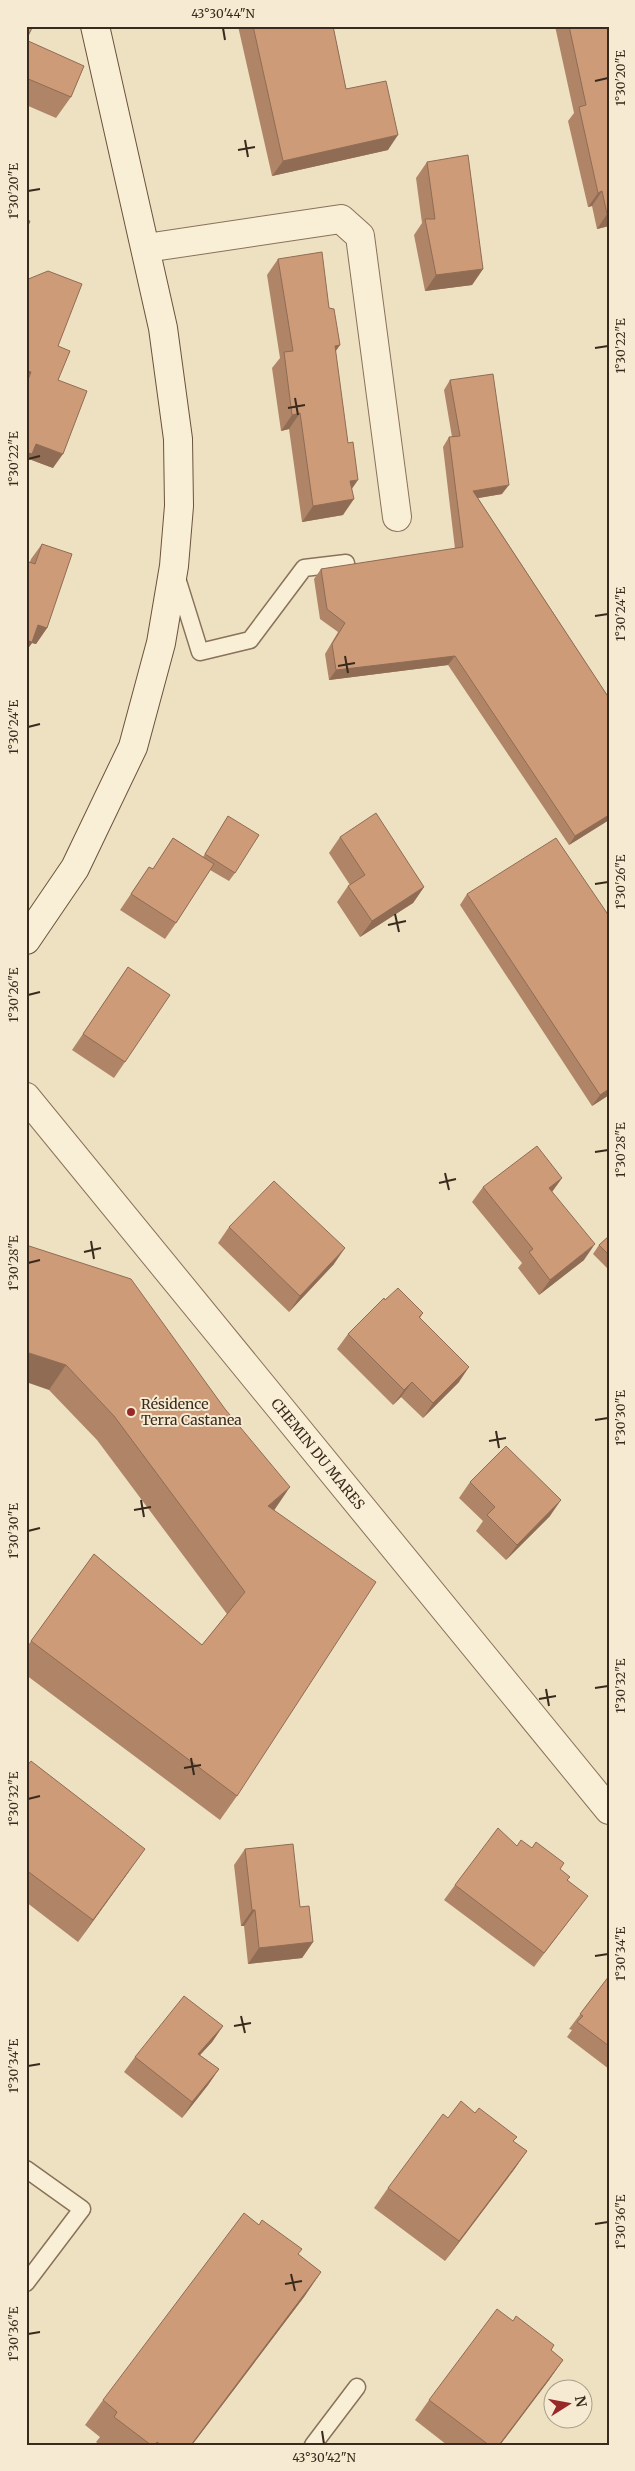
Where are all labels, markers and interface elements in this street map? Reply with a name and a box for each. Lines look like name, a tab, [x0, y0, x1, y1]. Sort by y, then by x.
text: 43°30'44"N	[191, 6, 256, 21]
text: 1°30'20"E	[613, 50, 628, 106]
text: 1°30'20"E	[6, 163, 21, 219]
text: 1°30'22"E	[613, 318, 628, 374]
text: 1°30'22"E	[6, 431, 21, 487]
text: 1°30'24"E	[613, 586, 628, 641]
text: 1°30'24"E	[6, 699, 21, 754]
text: 1°30'26"E	[613, 854, 628, 909]
text: 1°30'26"E	[6, 967, 21, 1022]
text: 1°30'28"E	[613, 1122, 628, 1178]
text: 1°30'28"E	[6, 1235, 21, 1291]
text: 1°30'30"E	[613, 1390, 628, 1446]
place label: Résidence Terra Castanea	[141, 1395, 242, 1429]
street label: CHEMIN DU MARES	[267, 1395, 369, 1513]
marker: Résidence Terra Castanea	[125, 1406, 137, 1418]
text: 1°30'30"E	[6, 1503, 21, 1559]
text: 1°30'32"E	[613, 1658, 628, 1713]
text: 1°30'32"E	[6, 1771, 21, 1826]
text: 1°30'34"E	[613, 1927, 628, 1981]
text: 1°30'34"E	[6, 2039, 21, 2093]
text: 1°30'36"E	[613, 2194, 628, 2249]
text: 1°30'36"E	[6, 2306, 21, 2361]
north arrow	[542, 2378, 592, 2428]
text: N	[571, 2394, 591, 2409]
text: 43°30'42"N	[292, 2450, 357, 2465]

